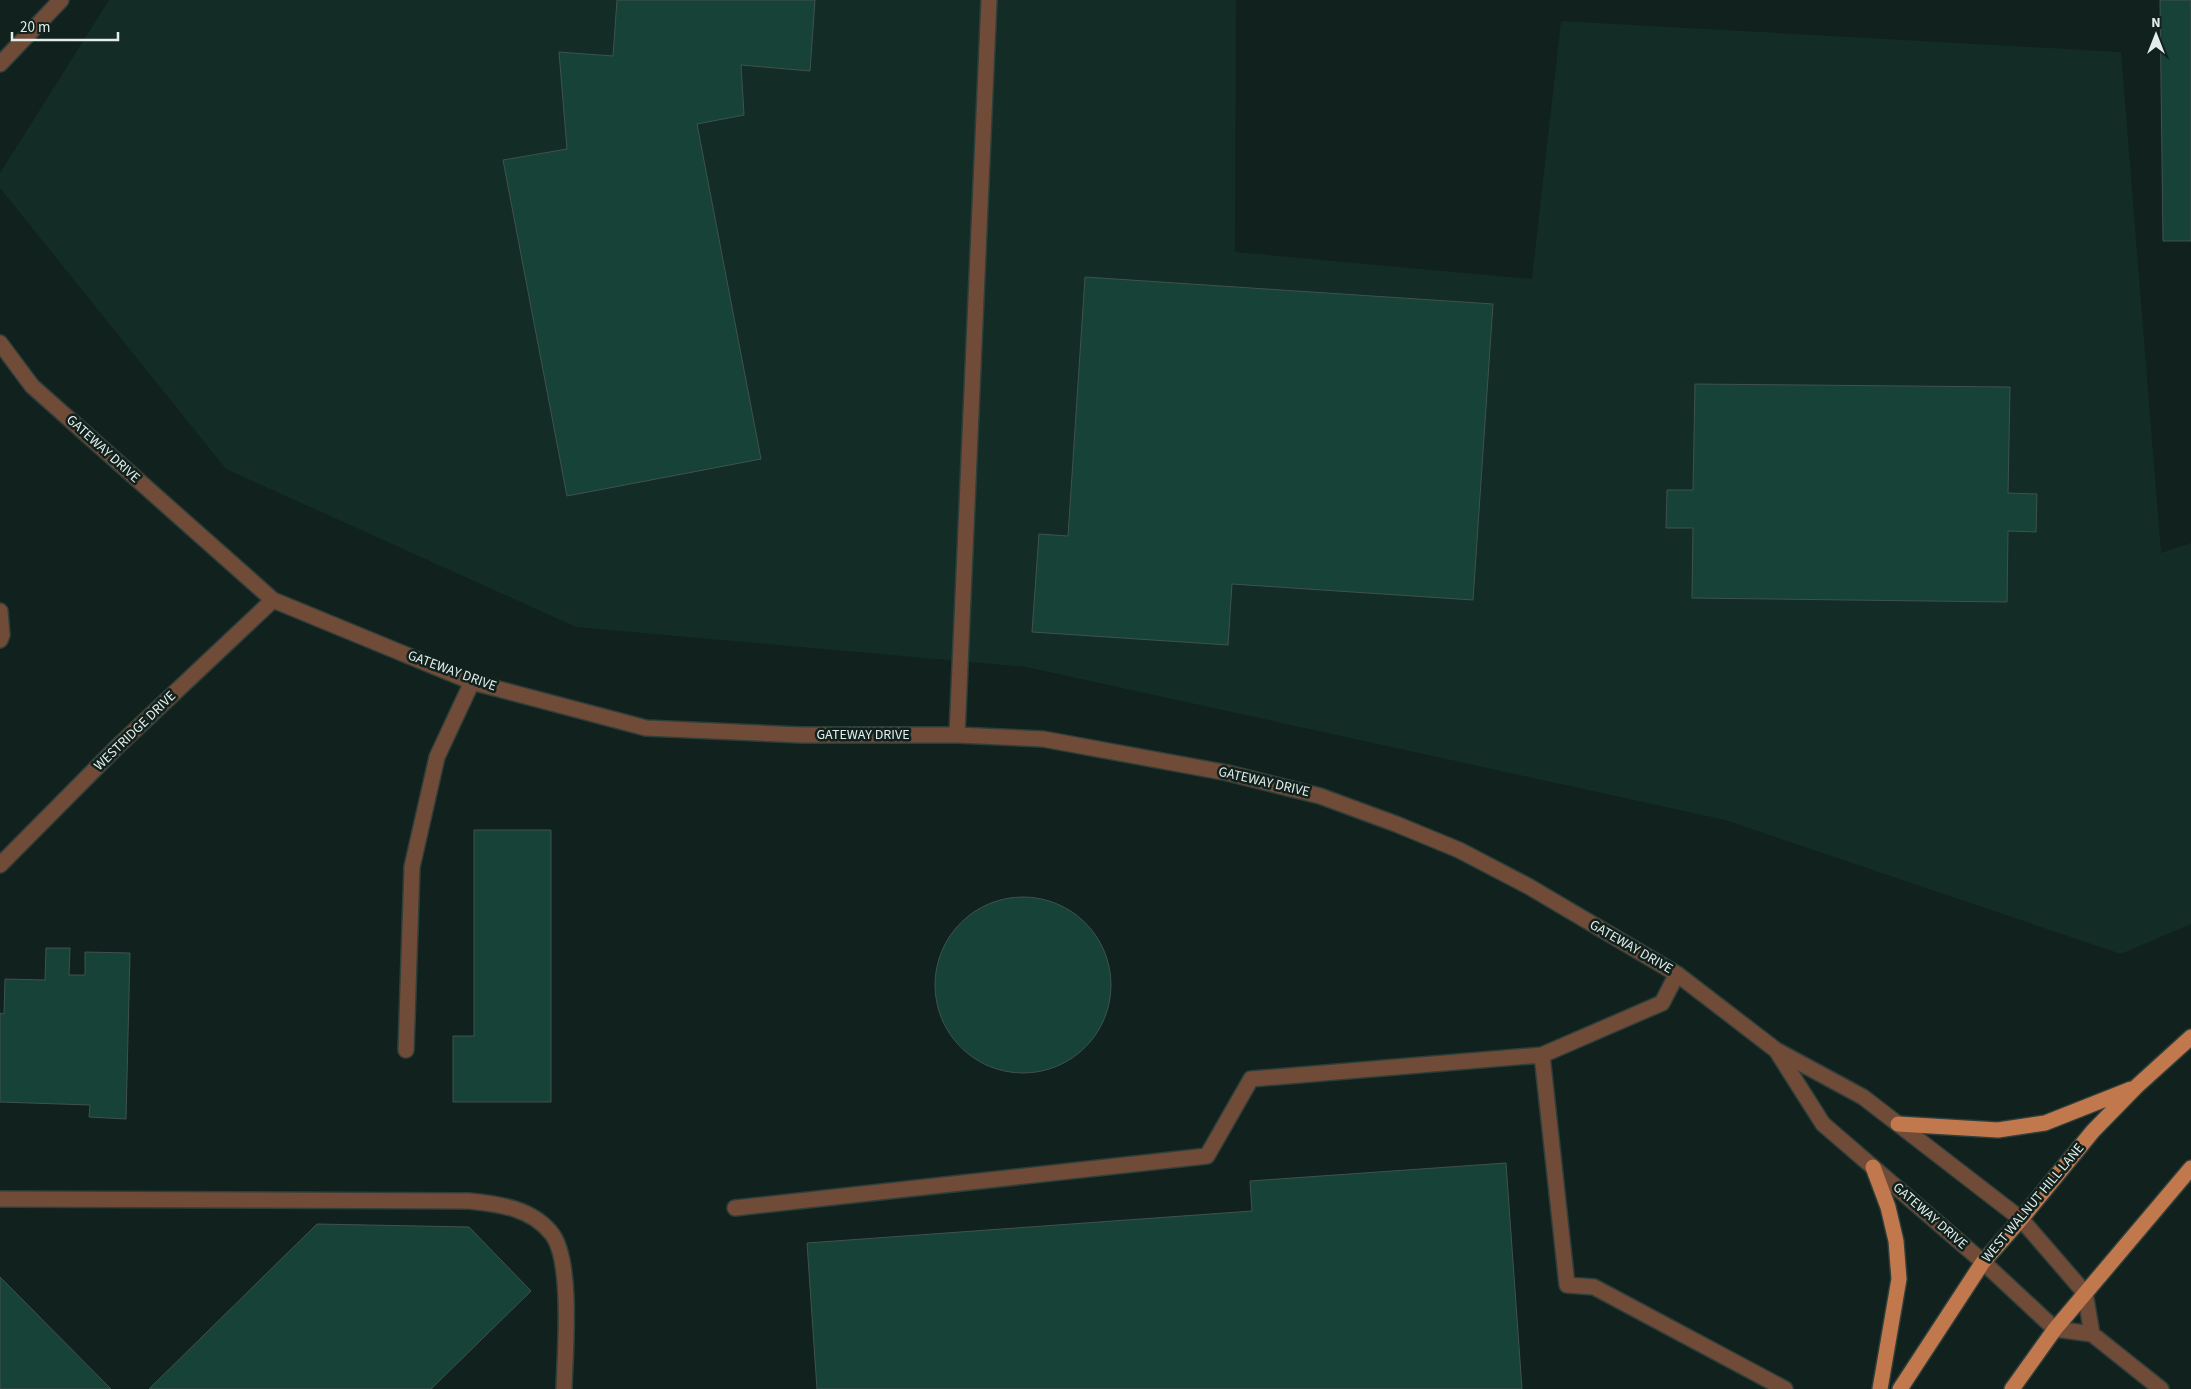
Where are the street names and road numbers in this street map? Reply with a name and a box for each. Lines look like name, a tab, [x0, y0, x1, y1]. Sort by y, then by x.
street label: GATEWAY DRIVE	[62, 410, 144, 488]
street label: GATEWAY DRIVE	[405, 646, 499, 696]
street label: WESTRIDGE DRIVE	[90, 687, 180, 775]
street label: GATEWAY DRIVE	[816, 725, 910, 745]
street label: GATEWAY DRIVE	[1216, 762, 1312, 802]
street label: GATEWAY DRIVE	[1586, 915, 1676, 979]
street label: WEST WALNUT HILL LANE	[1977, 1139, 2089, 1267]
street label: GATEWAY DRIVE	[1888, 1178, 1972, 1254]

